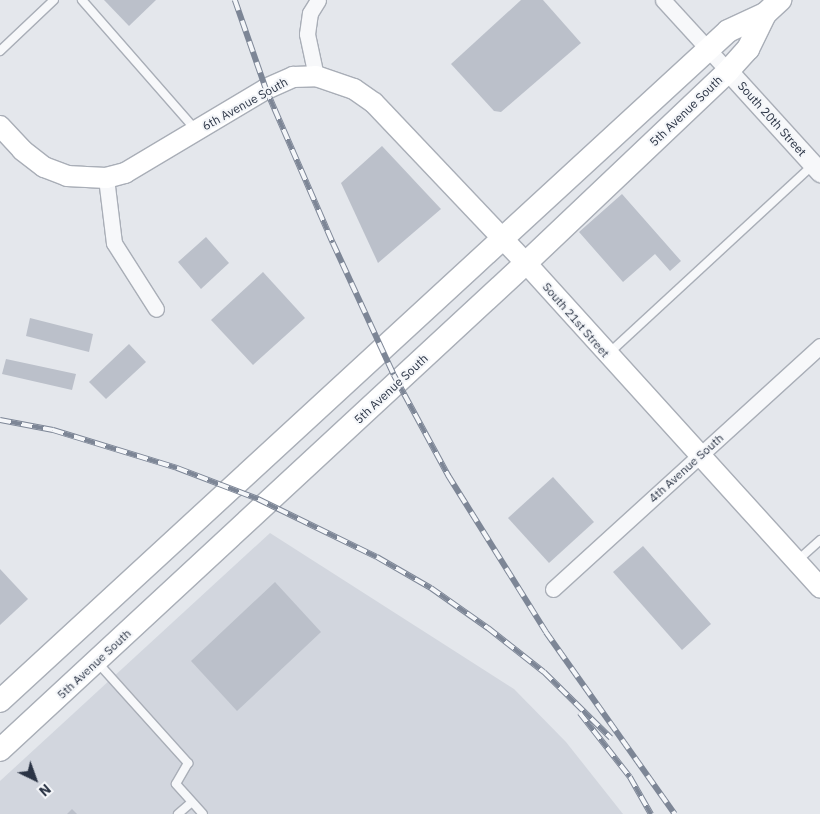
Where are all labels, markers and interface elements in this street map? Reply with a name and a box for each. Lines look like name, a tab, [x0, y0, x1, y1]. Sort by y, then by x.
street label: 5th Avenue South	[647, 73, 725, 149]
street label: 6th Avenue South	[200, 75, 290, 133]
street label: South 20th Street	[735, 79, 809, 159]
street label: South 21st Street	[540, 280, 612, 360]
street label: 5th Avenue South	[351, 351, 431, 427]
street label: 4th Avenue South	[646, 431, 726, 505]
street label: 5th Avenue South	[54, 626, 134, 702]
north arrow	[10, 754, 60, 804]
text: N	[35, 780, 55, 800]

